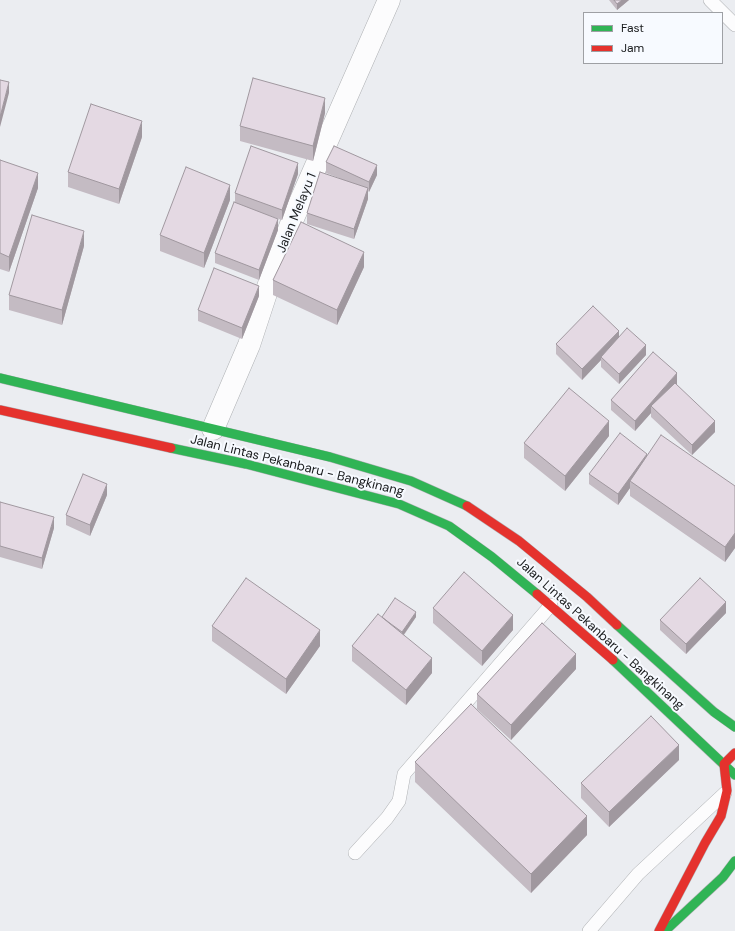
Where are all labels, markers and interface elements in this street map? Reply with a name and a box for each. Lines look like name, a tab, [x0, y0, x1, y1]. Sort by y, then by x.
legend	[583, 12, 723, 64]
text: Fast	[621, 20, 644, 36]
text: Jam	[621, 40, 644, 56]
street label: Jalan Melayu 1	[274, 171, 320, 255]
street label: Jalan Lintas Pekanbaru - Bangkinang	[189, 432, 405, 500]
street label: Jalan Lintas Pekanbaru - Bangkinang	[513, 555, 687, 713]

